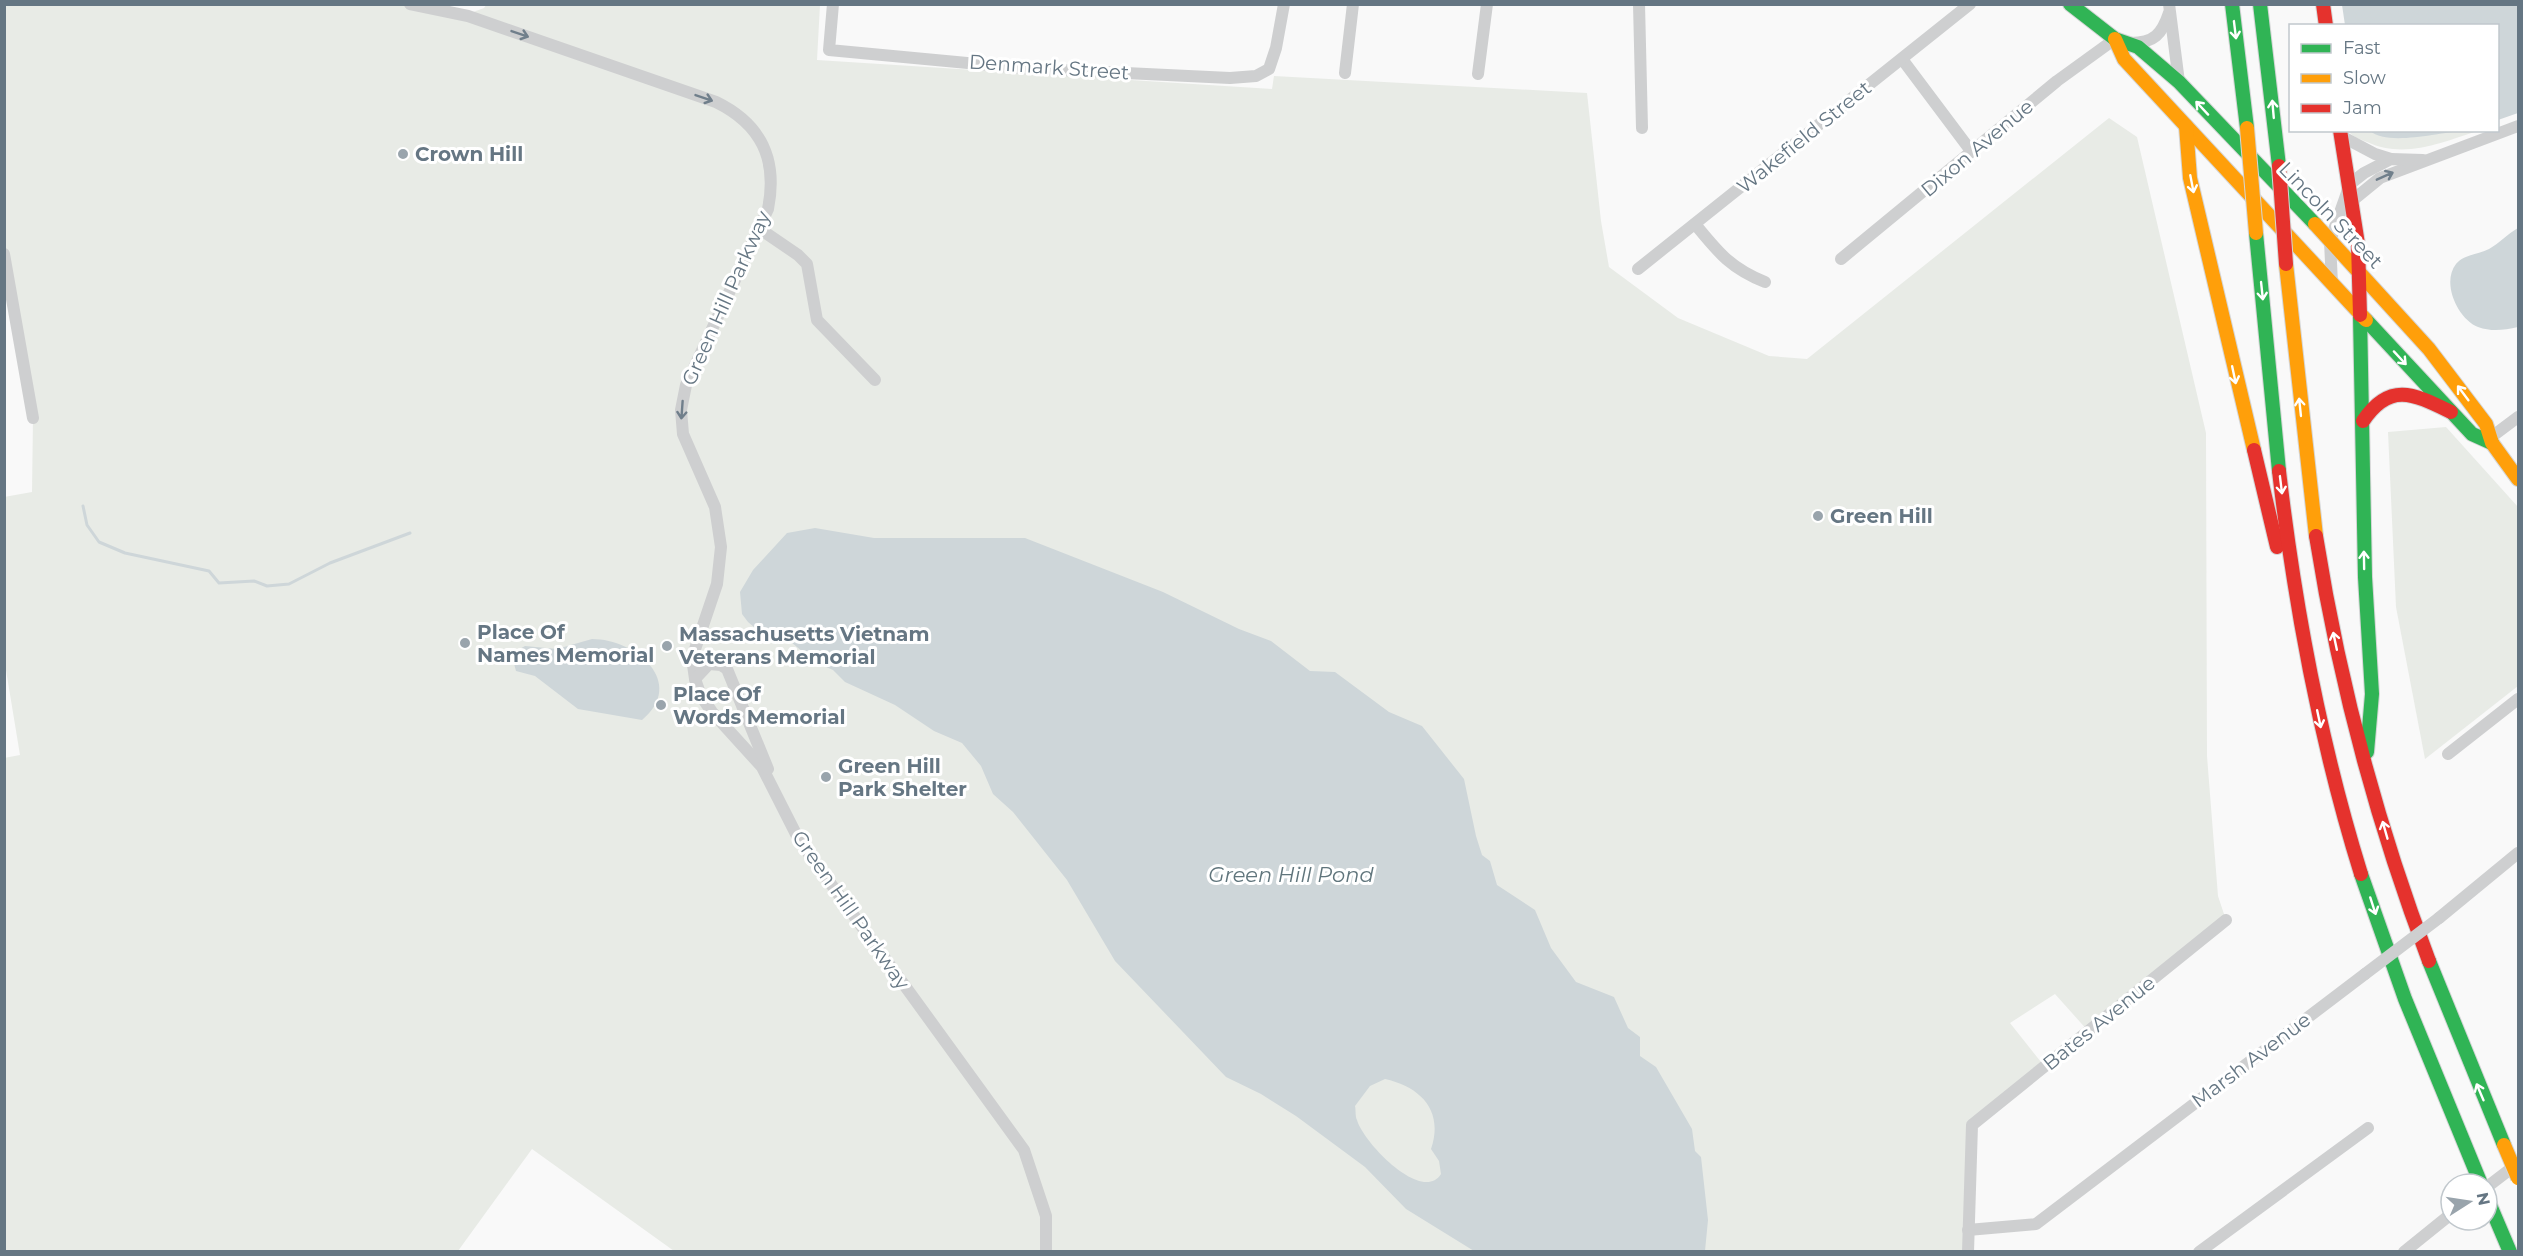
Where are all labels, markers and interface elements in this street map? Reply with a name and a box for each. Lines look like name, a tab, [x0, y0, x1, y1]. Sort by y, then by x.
one-way arrow	[2230, 20, 2241, 40]
legend	[2289, 24, 2499, 132]
one-way arrow	[510, 29, 529, 40]
text: Fast	[2343, 37, 2381, 59]
street label: Denmark Street	[968, 49, 1130, 85]
text: Slow	[2343, 67, 2386, 89]
street label: Wakefield Street	[1732, 76, 1876, 198]
one-way arrow	[694, 93, 713, 104]
street label: Dixon Avenue	[1916, 94, 2038, 202]
text: Jam	[2342, 97, 2382, 119]
one-way arrow	[2195, 100, 2209, 115]
one-way arrow	[2267, 100, 2278, 120]
place label: Crown Hill	[415, 142, 523, 166]
marker: Crown Hill	[396, 147, 410, 161]
street label: Lincoln Street	[2274, 157, 2388, 273]
one-way arrow	[2376, 170, 2394, 181]
one-way arrow	[2187, 174, 2198, 194]
street label: Green Hill Parkway	[677, 207, 775, 389]
one-way arrow	[2257, 280, 2268, 300]
one-way arrow	[2393, 350, 2407, 365]
one-way arrow	[2229, 364, 2240, 384]
one-way arrow	[2456, 385, 2469, 401]
one-way arrow	[2294, 397, 2305, 417]
one-way arrow	[676, 399, 687, 419]
one-way arrow	[2275, 474, 2286, 494]
place label: Green Hill	[1830, 504, 1933, 528]
marker: Green Hill	[1811, 509, 1825, 523]
one-way arrow	[2359, 551, 2370, 571]
place label: Place Of Names Memorial	[477, 620, 654, 667]
place label: Massachusetts Vietnam Veterans Memorial	[678, 622, 929, 669]
one-way arrow	[2329, 632, 2340, 651]
marker: Place Of Names Memorial	[458, 636, 472, 650]
marker: Massachusetts Vietnam Veterans Memorial	[660, 639, 674, 653]
place label: Place Of Words Memorial	[673, 682, 846, 729]
marker: Place Of Words Memorial	[654, 698, 668, 712]
one-way arrow	[2314, 708, 2325, 728]
place label: Green Hill Park Shelter	[838, 754, 967, 801]
marker: Green Hill Park Shelter	[819, 770, 833, 784]
one-way arrow	[2378, 821, 2390, 840]
street label: Green Hill Parkway	[787, 826, 915, 994]
water label: Green Hill Pond	[1208, 862, 1374, 887]
one-way arrow	[2368, 896, 2379, 915]
street label: Bates Avenue	[2038, 971, 2160, 1075]
street label: Marsh Avenue	[2187, 1007, 2315, 1113]
one-way arrow	[2474, 1083, 2485, 1101]
north arrow	[2439, 1172, 2499, 1232]
text: N	[2473, 1191, 2494, 1207]

